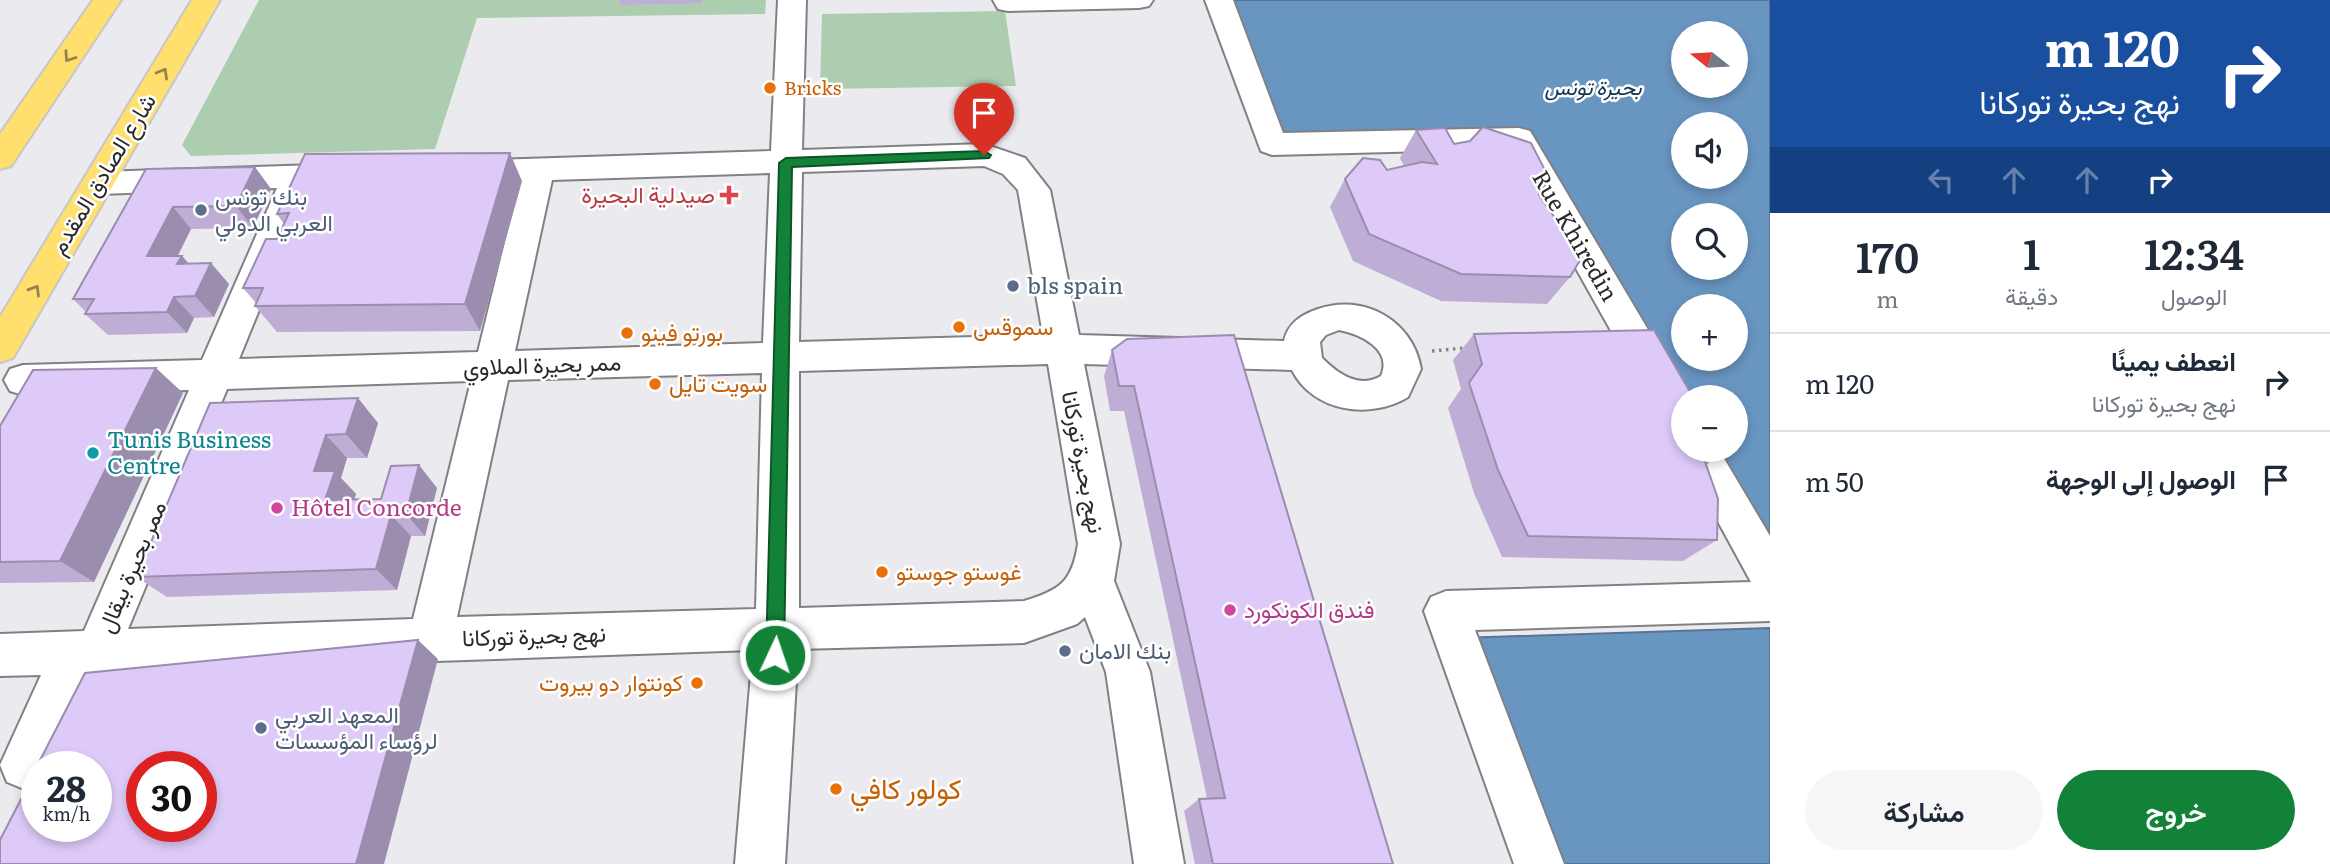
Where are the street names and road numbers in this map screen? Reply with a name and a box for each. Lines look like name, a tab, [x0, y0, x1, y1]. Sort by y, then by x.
street label: شارع الصادق المقدم	[40, 86, 164, 261]
street label: Rue Khiredin	[1525, 163, 1628, 307]
street label: ممر بحيرة الملاوي	[462, 343, 622, 387]
street label: نهج بحيرة توركانا	[1054, 388, 1115, 536]
street label: ممر بحيرة بيقال	[87, 495, 173, 637]
street label: نهج بحيرة توركانا	[461, 614, 607, 655]

